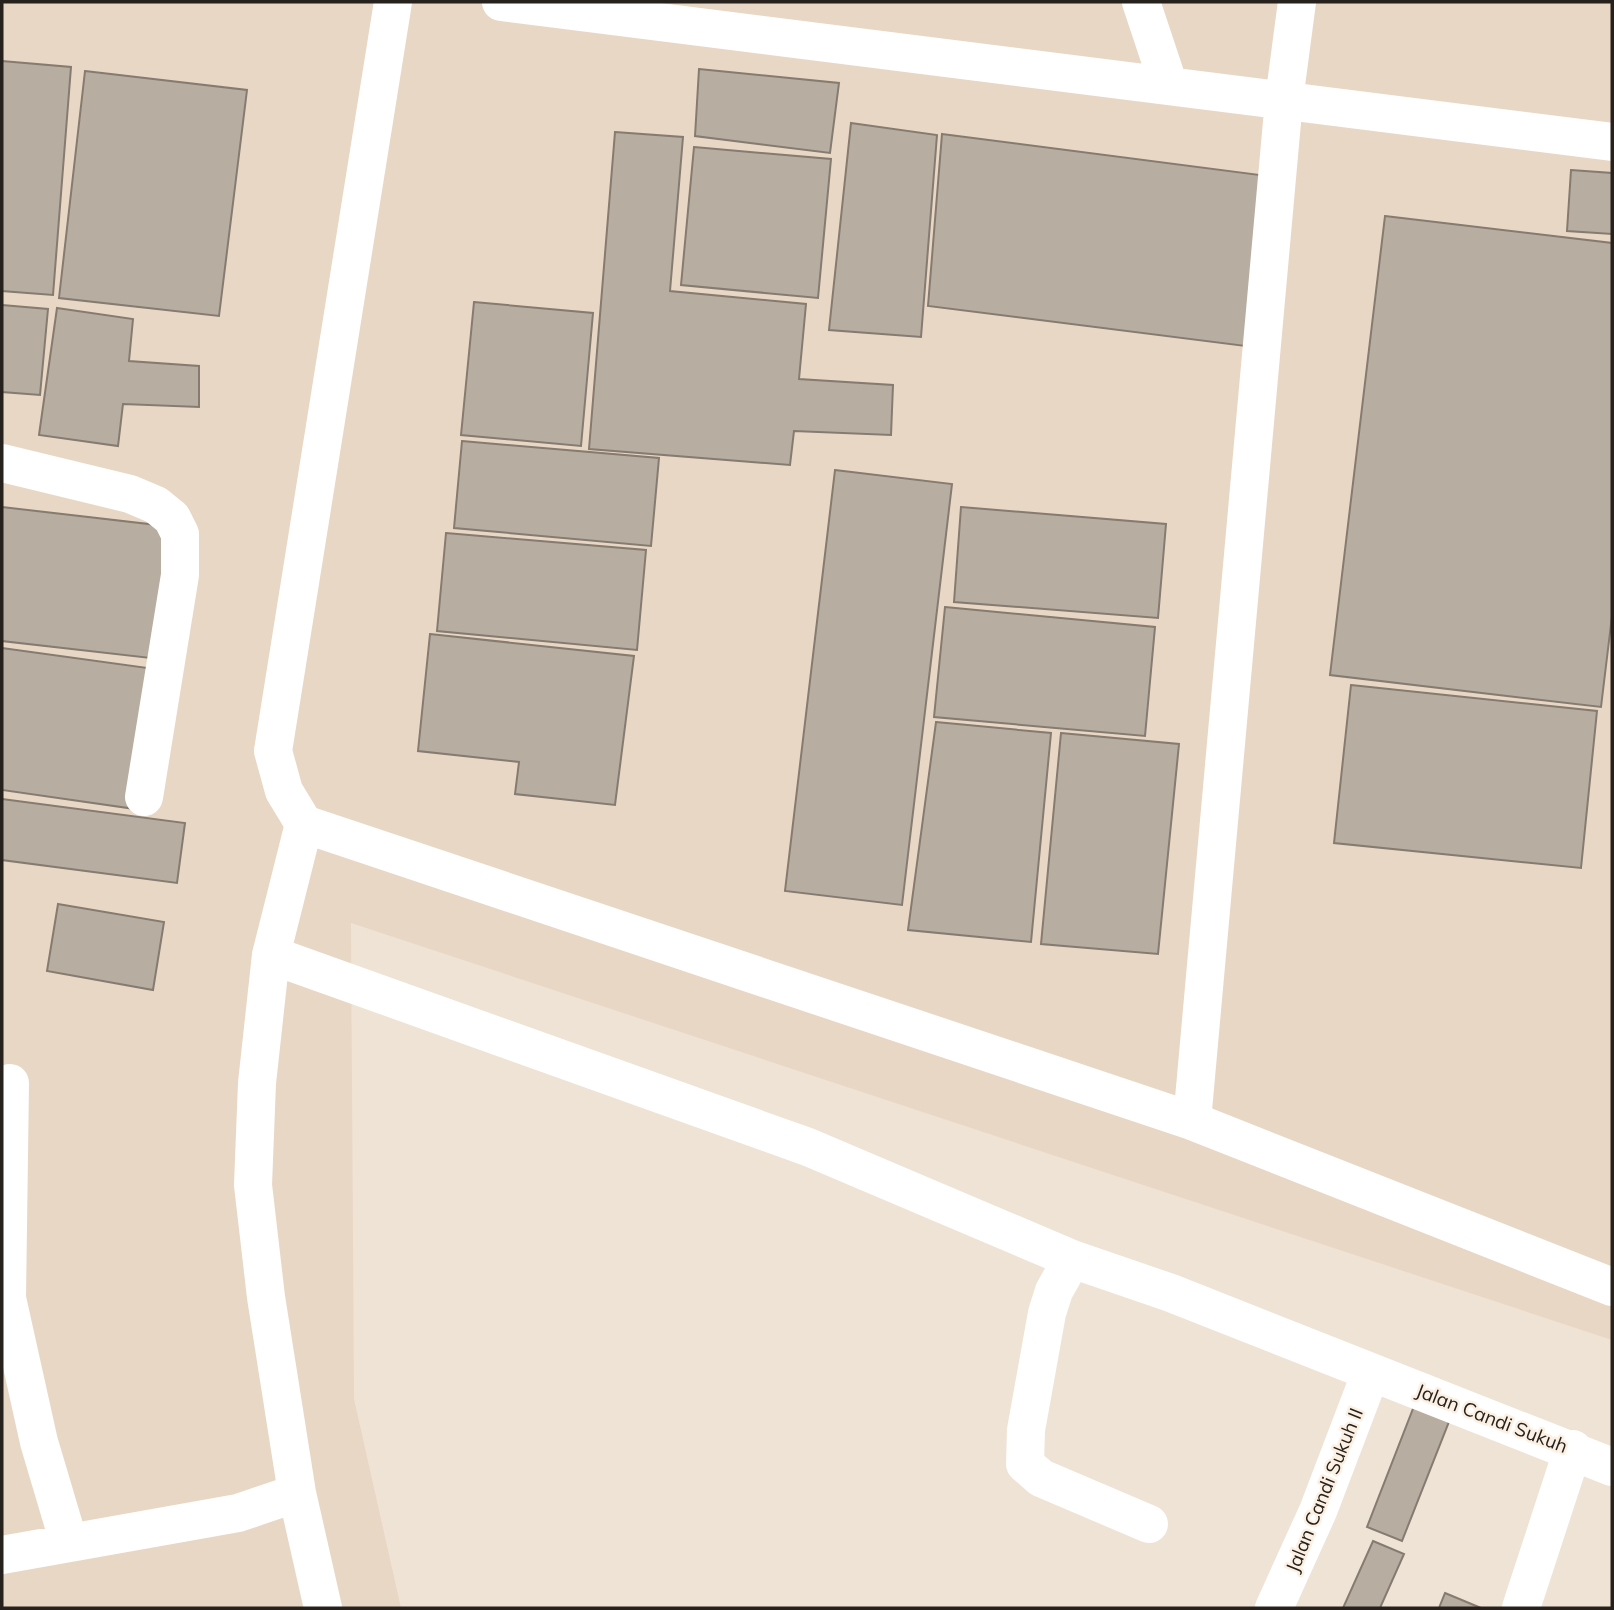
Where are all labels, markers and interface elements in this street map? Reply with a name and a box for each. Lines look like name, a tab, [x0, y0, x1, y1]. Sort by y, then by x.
street label: Jalan Candi Sukuh	[1413, 1378, 1571, 1458]
street label: Jalan Candi Sukuh II	[1280, 1404, 1368, 1576]

